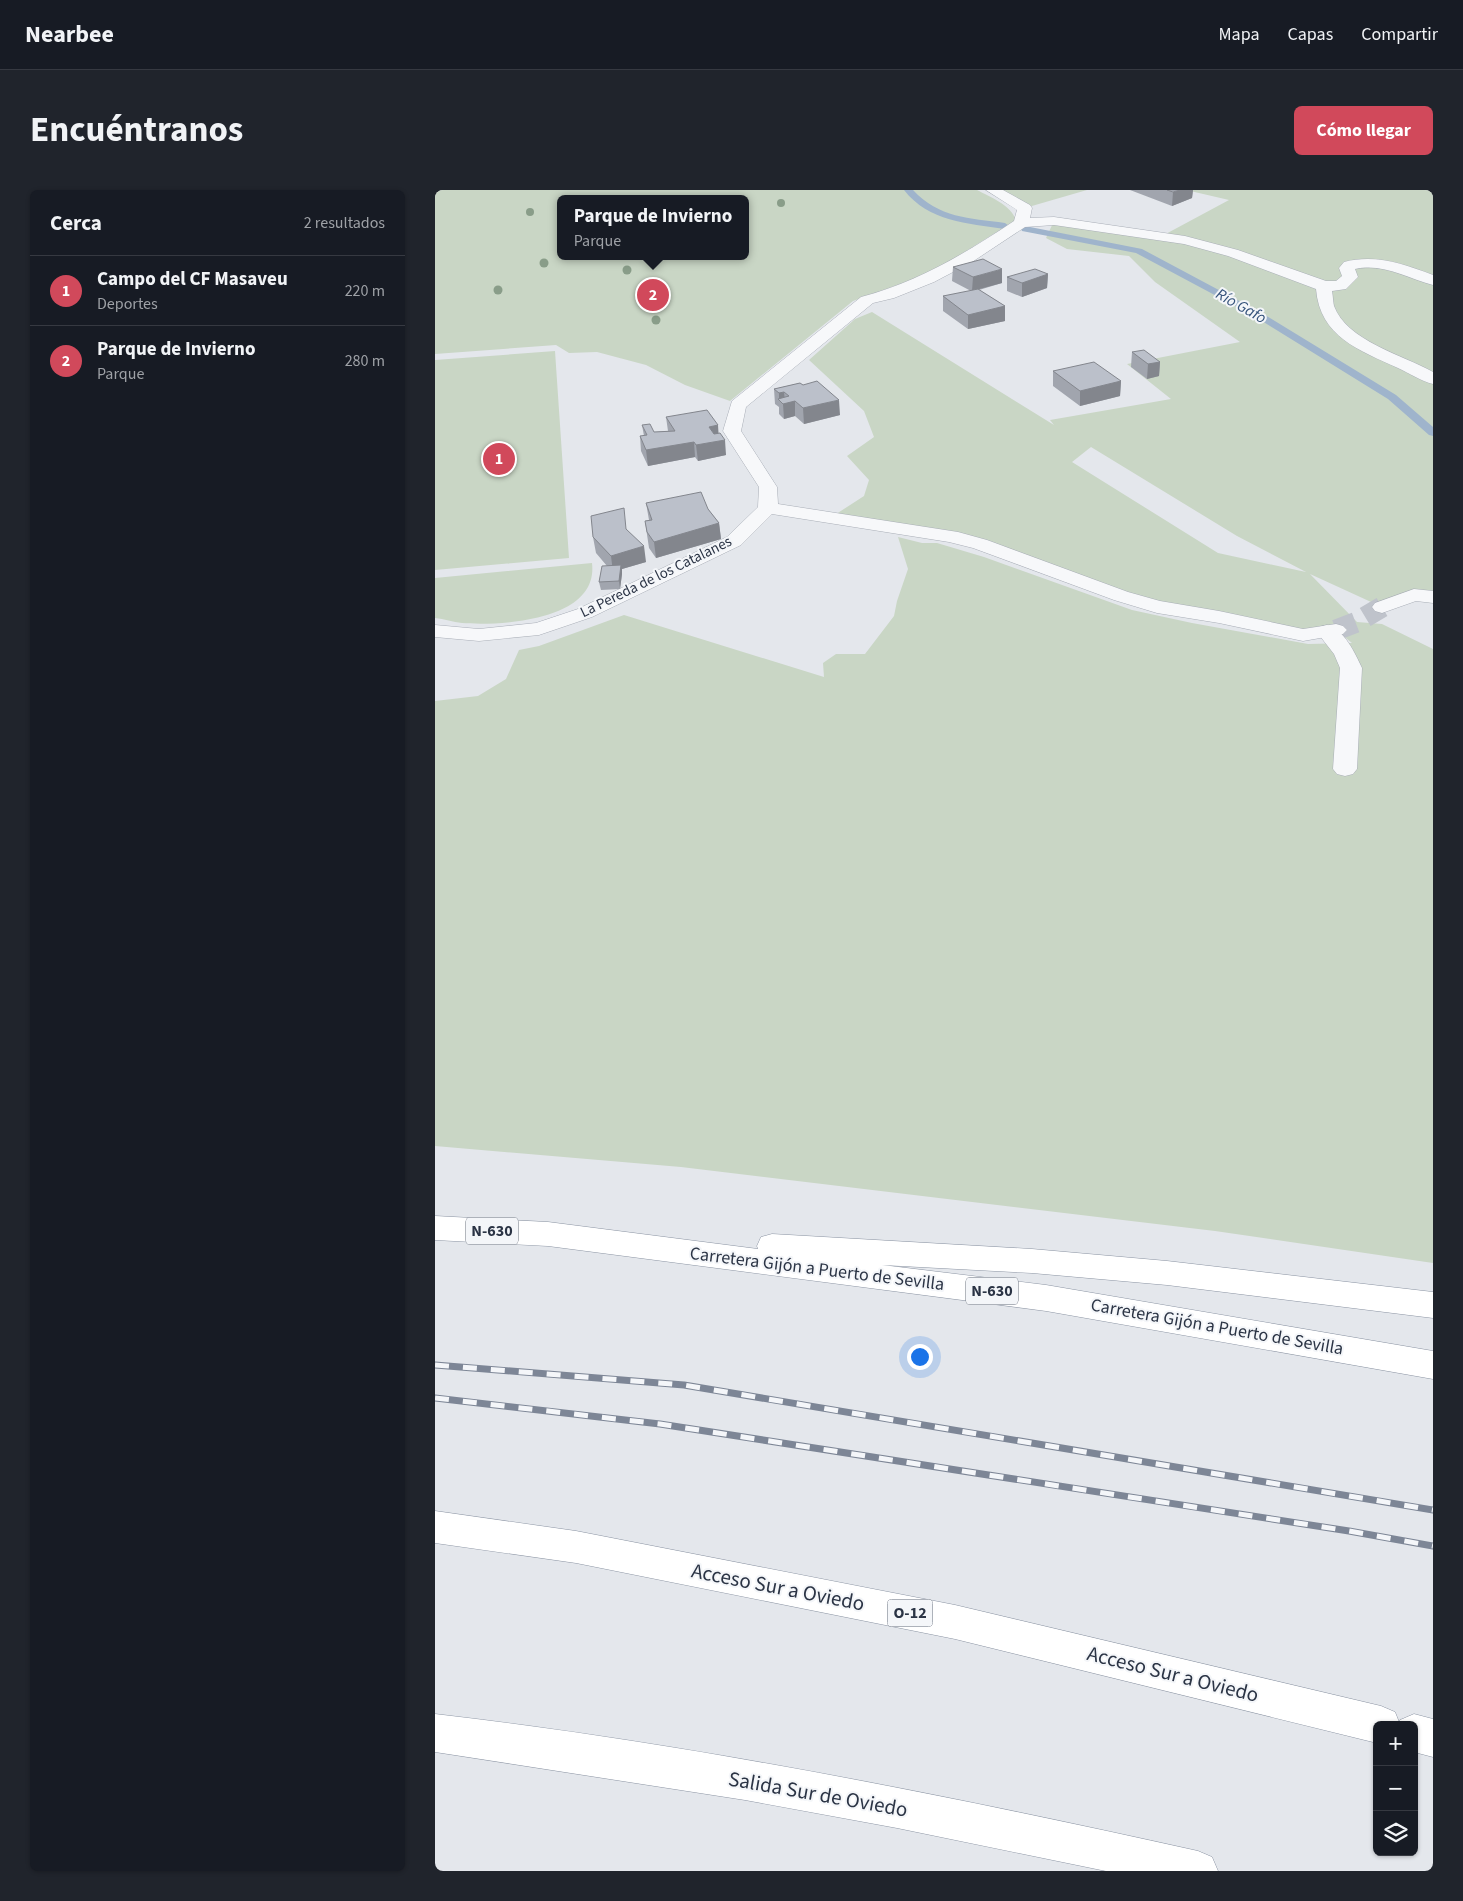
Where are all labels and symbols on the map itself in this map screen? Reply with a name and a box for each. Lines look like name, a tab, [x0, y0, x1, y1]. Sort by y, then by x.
pin: 2	[637, 276, 669, 314]
water label: Río Gafo	[1212, 283, 1270, 329]
pin: 1	[483, 440, 515, 478]
street label: La Pereda de los Catalanes	[577, 531, 735, 623]
road number: N-630	[466, 1218, 518, 1244]
street label: Carretera Gijón a Puerto de Sevilla	[688, 1241, 946, 1297]
road number: N-630	[966, 1278, 1018, 1304]
street label: Carretera Gijón a Puerto de Sevilla	[1089, 1292, 1345, 1362]
your location	[907, 1344, 933, 1370]
street label: Acceso Sur a Oviedo	[689, 1556, 867, 1618]
road number: O-12	[887, 1600, 933, 1626]
street label: Acceso Sur a Oviedo	[1084, 1638, 1262, 1710]
street label: Salida Sur de Oviedo	[726, 1763, 910, 1825]

